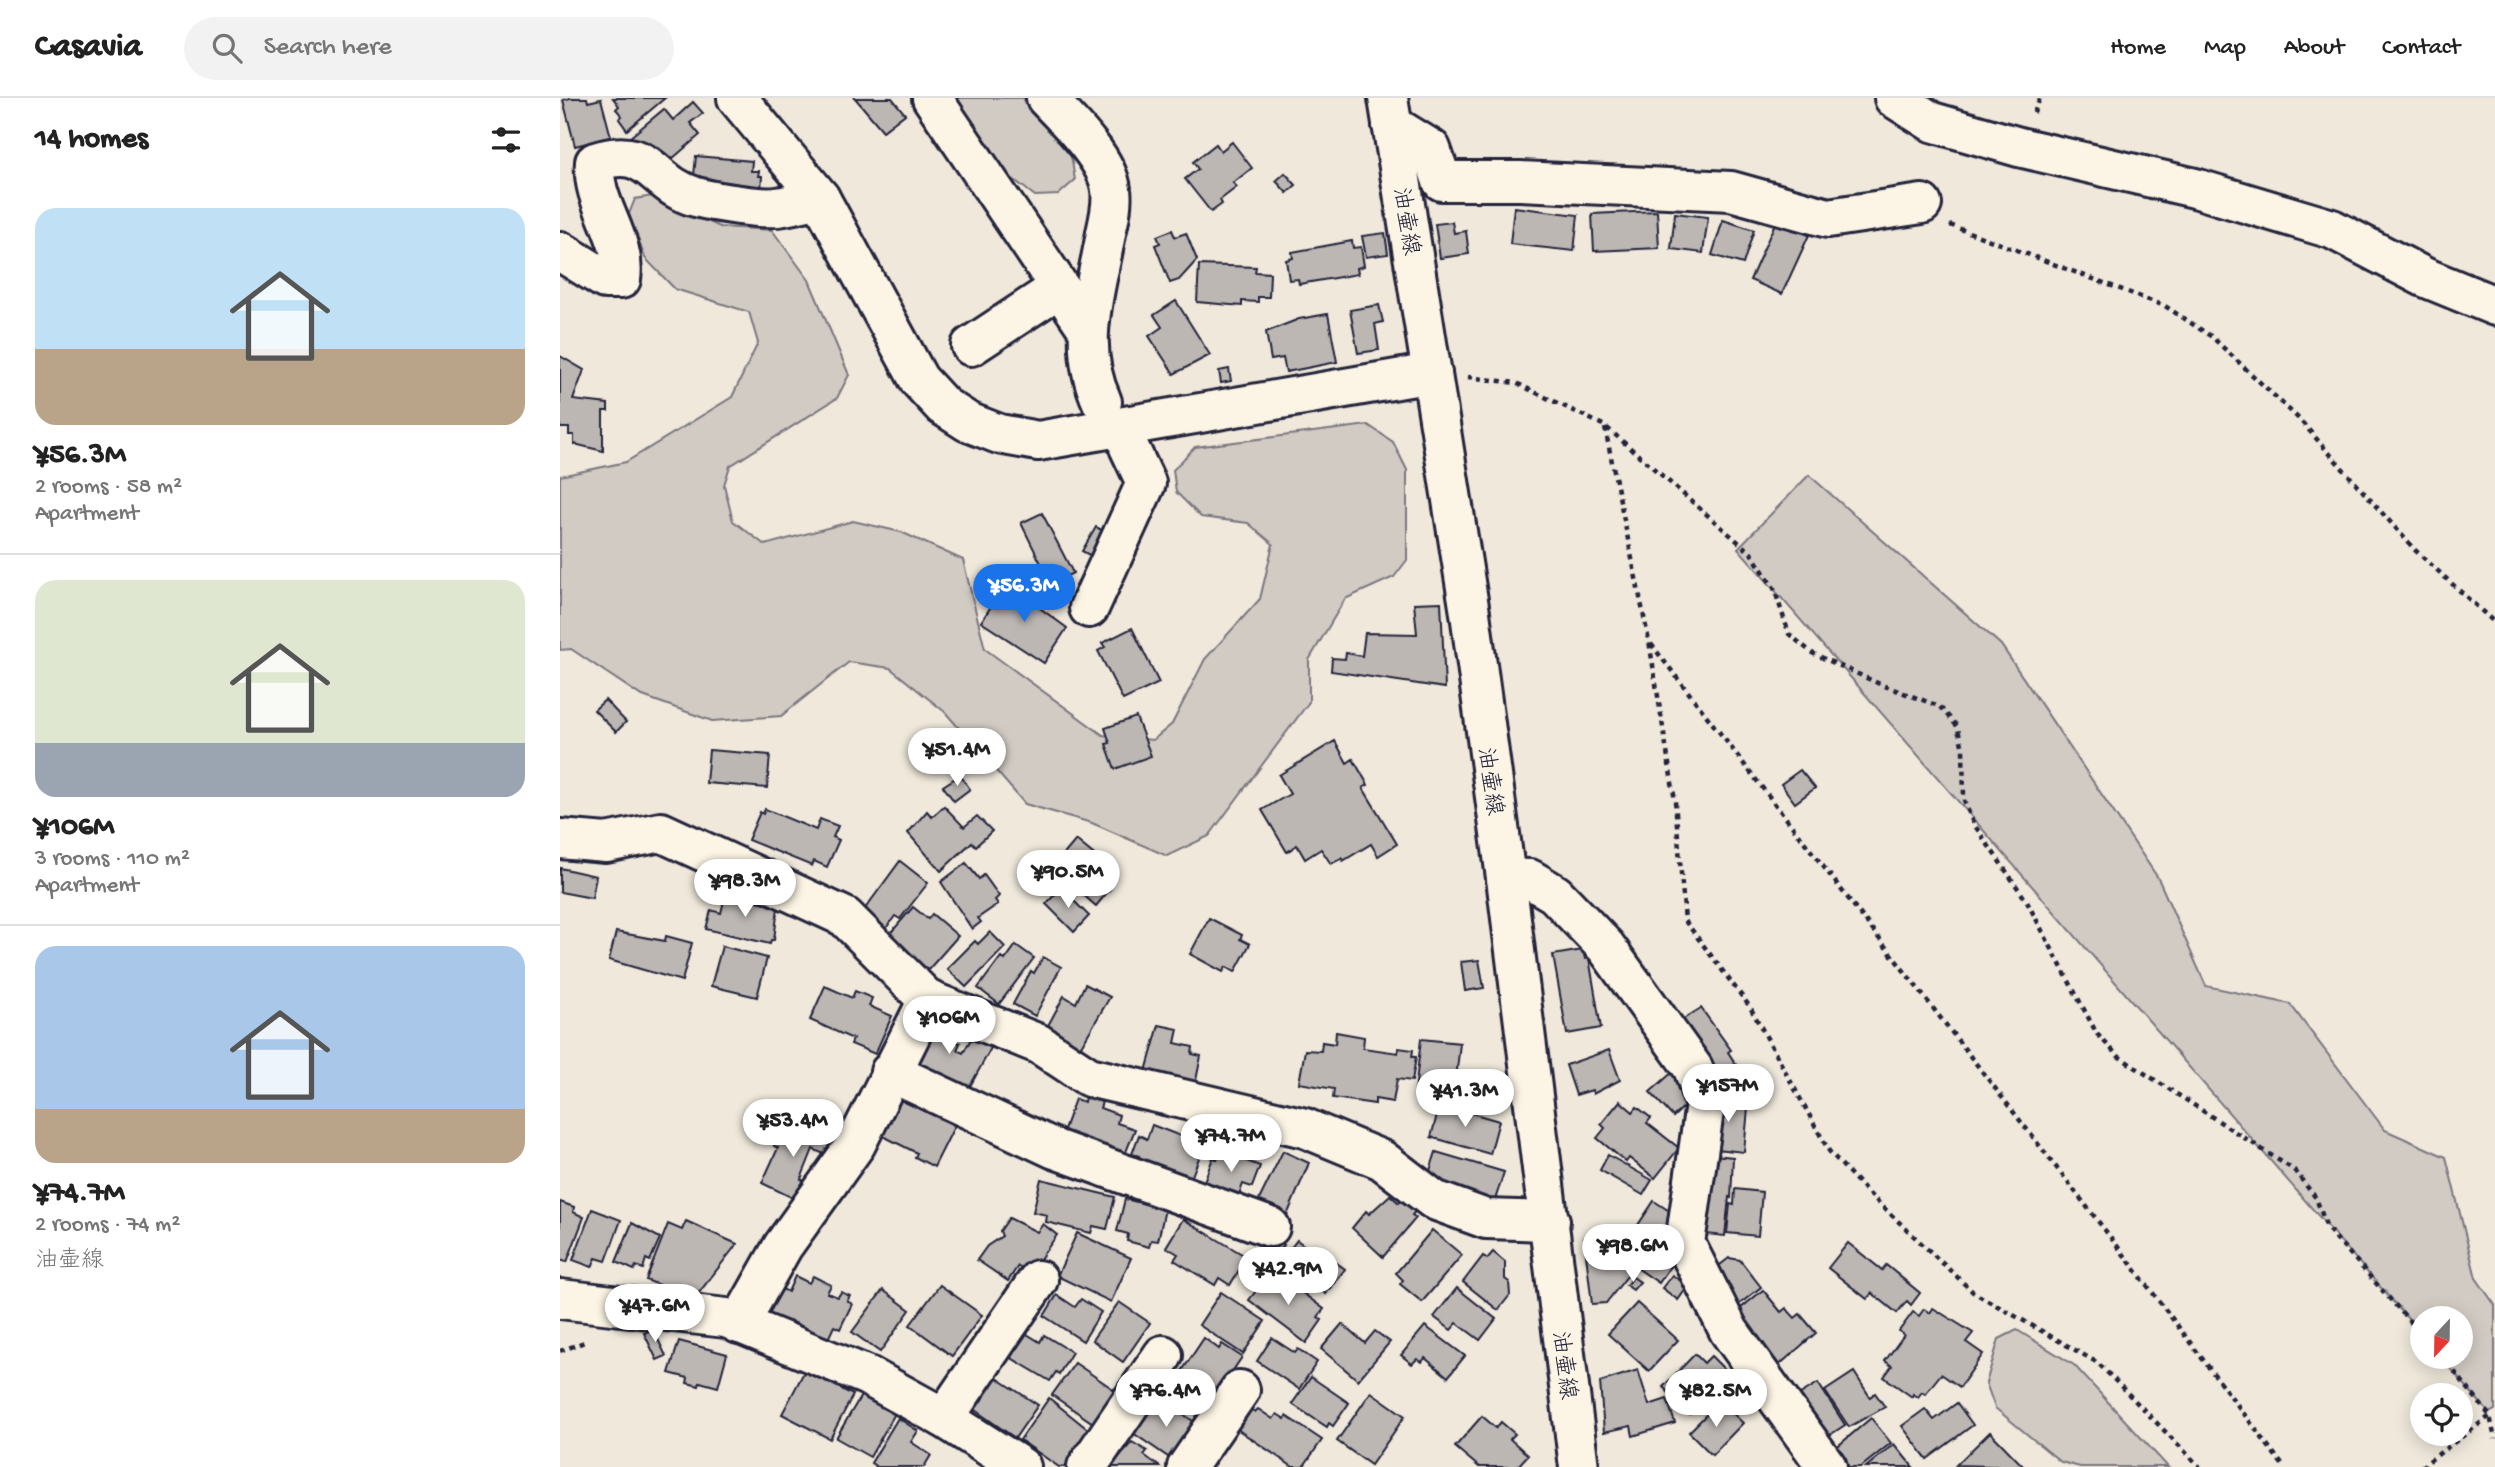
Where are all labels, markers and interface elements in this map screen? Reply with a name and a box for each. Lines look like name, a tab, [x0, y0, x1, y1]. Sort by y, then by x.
search box	[184, 17, 674, 80]
text: Casavia	[35, 29, 142, 67]
icon: search	[208, 29, 246, 67]
text: Search here	[264, 33, 392, 64]
text: Home	[2110, 34, 2166, 63]
text: Map	[2204, 34, 2246, 63]
text: About	[2284, 34, 2344, 63]
text: Contact	[2382, 34, 2460, 63]
icon: filters	[487, 121, 525, 159]
text: 14 homes	[35, 123, 148, 158]
street label: 油壷線	[1386, 185, 1424, 258]
icon: home	[217, 253, 343, 379]
text: ¥56.3M	[35, 439, 126, 474]
text: 2 rooms · 58 m²	[35, 474, 182, 501]
text: Apartment	[35, 501, 139, 528]
pin: ¥56.3M	[967, 564, 1081, 624]
text: ¥56.3M	[989, 573, 1059, 600]
icon: home	[217, 625, 343, 751]
pin: ¥51.4M	[900, 728, 1014, 788]
text: ¥51.4M	[924, 737, 990, 764]
street label: 油壷線	[1470, 745, 1508, 818]
text: ¥106M	[35, 811, 114, 846]
text: 3 rooms · 110 m²	[35, 846, 190, 873]
pin: ¥90.5M	[1011, 850, 1125, 910]
text: ¥90.5M	[1033, 859, 1103, 886]
pin: ¥98.3M	[688, 860, 802, 919]
text: ¥98.3M	[710, 868, 780, 895]
text: Apartment	[35, 873, 139, 900]
icon: home	[217, 992, 343, 1118]
pin: ¥106M	[900, 996, 998, 1056]
text: ¥106M	[919, 1005, 979, 1032]
pin: ¥157M	[1679, 1065, 1777, 1124]
pin: ¥41.3M	[1408, 1070, 1522, 1129]
text: ¥157M	[1698, 1073, 1758, 1100]
text: ¥41.3M	[1432, 1078, 1498, 1105]
pin: ¥53.4M	[736, 1100, 850, 1159]
text: ¥53.4M	[759, 1108, 827, 1135]
pin: ¥74.7M	[1174, 1114, 1288, 1174]
text: ¥74.7M	[1197, 1123, 1265, 1150]
text: ¥74.7M	[35, 1177, 125, 1212]
text: 2 rooms · 74 m²	[35, 1212, 180, 1239]
pin: ¥98.6M	[1576, 1224, 1690, 1284]
text: ¥98.6M	[1598, 1233, 1668, 1260]
text: 油壷線	[35, 1248, 104, 1275]
pin: ¥42.9M	[1231, 1248, 1345, 1307]
text: ¥42.9M	[1254, 1256, 1322, 1283]
pin: ¥47.6M	[598, 1284, 712, 1344]
text: ¥47.6M	[621, 1293, 689, 1320]
north arrow	[2410, 1306, 2473, 1368]
map controls	[2410, 1306, 2473, 1446]
street label: 油壷線	[1545, 1329, 1581, 1401]
pin: ¥76.4M	[1109, 1370, 1223, 1429]
pin: ¥82.5M	[1659, 1370, 1773, 1429]
text: ¥76.4M	[1132, 1378, 1200, 1405]
text: ¥82.5M	[1681, 1378, 1751, 1405]
button: locate	[2410, 1383, 2473, 1446]

